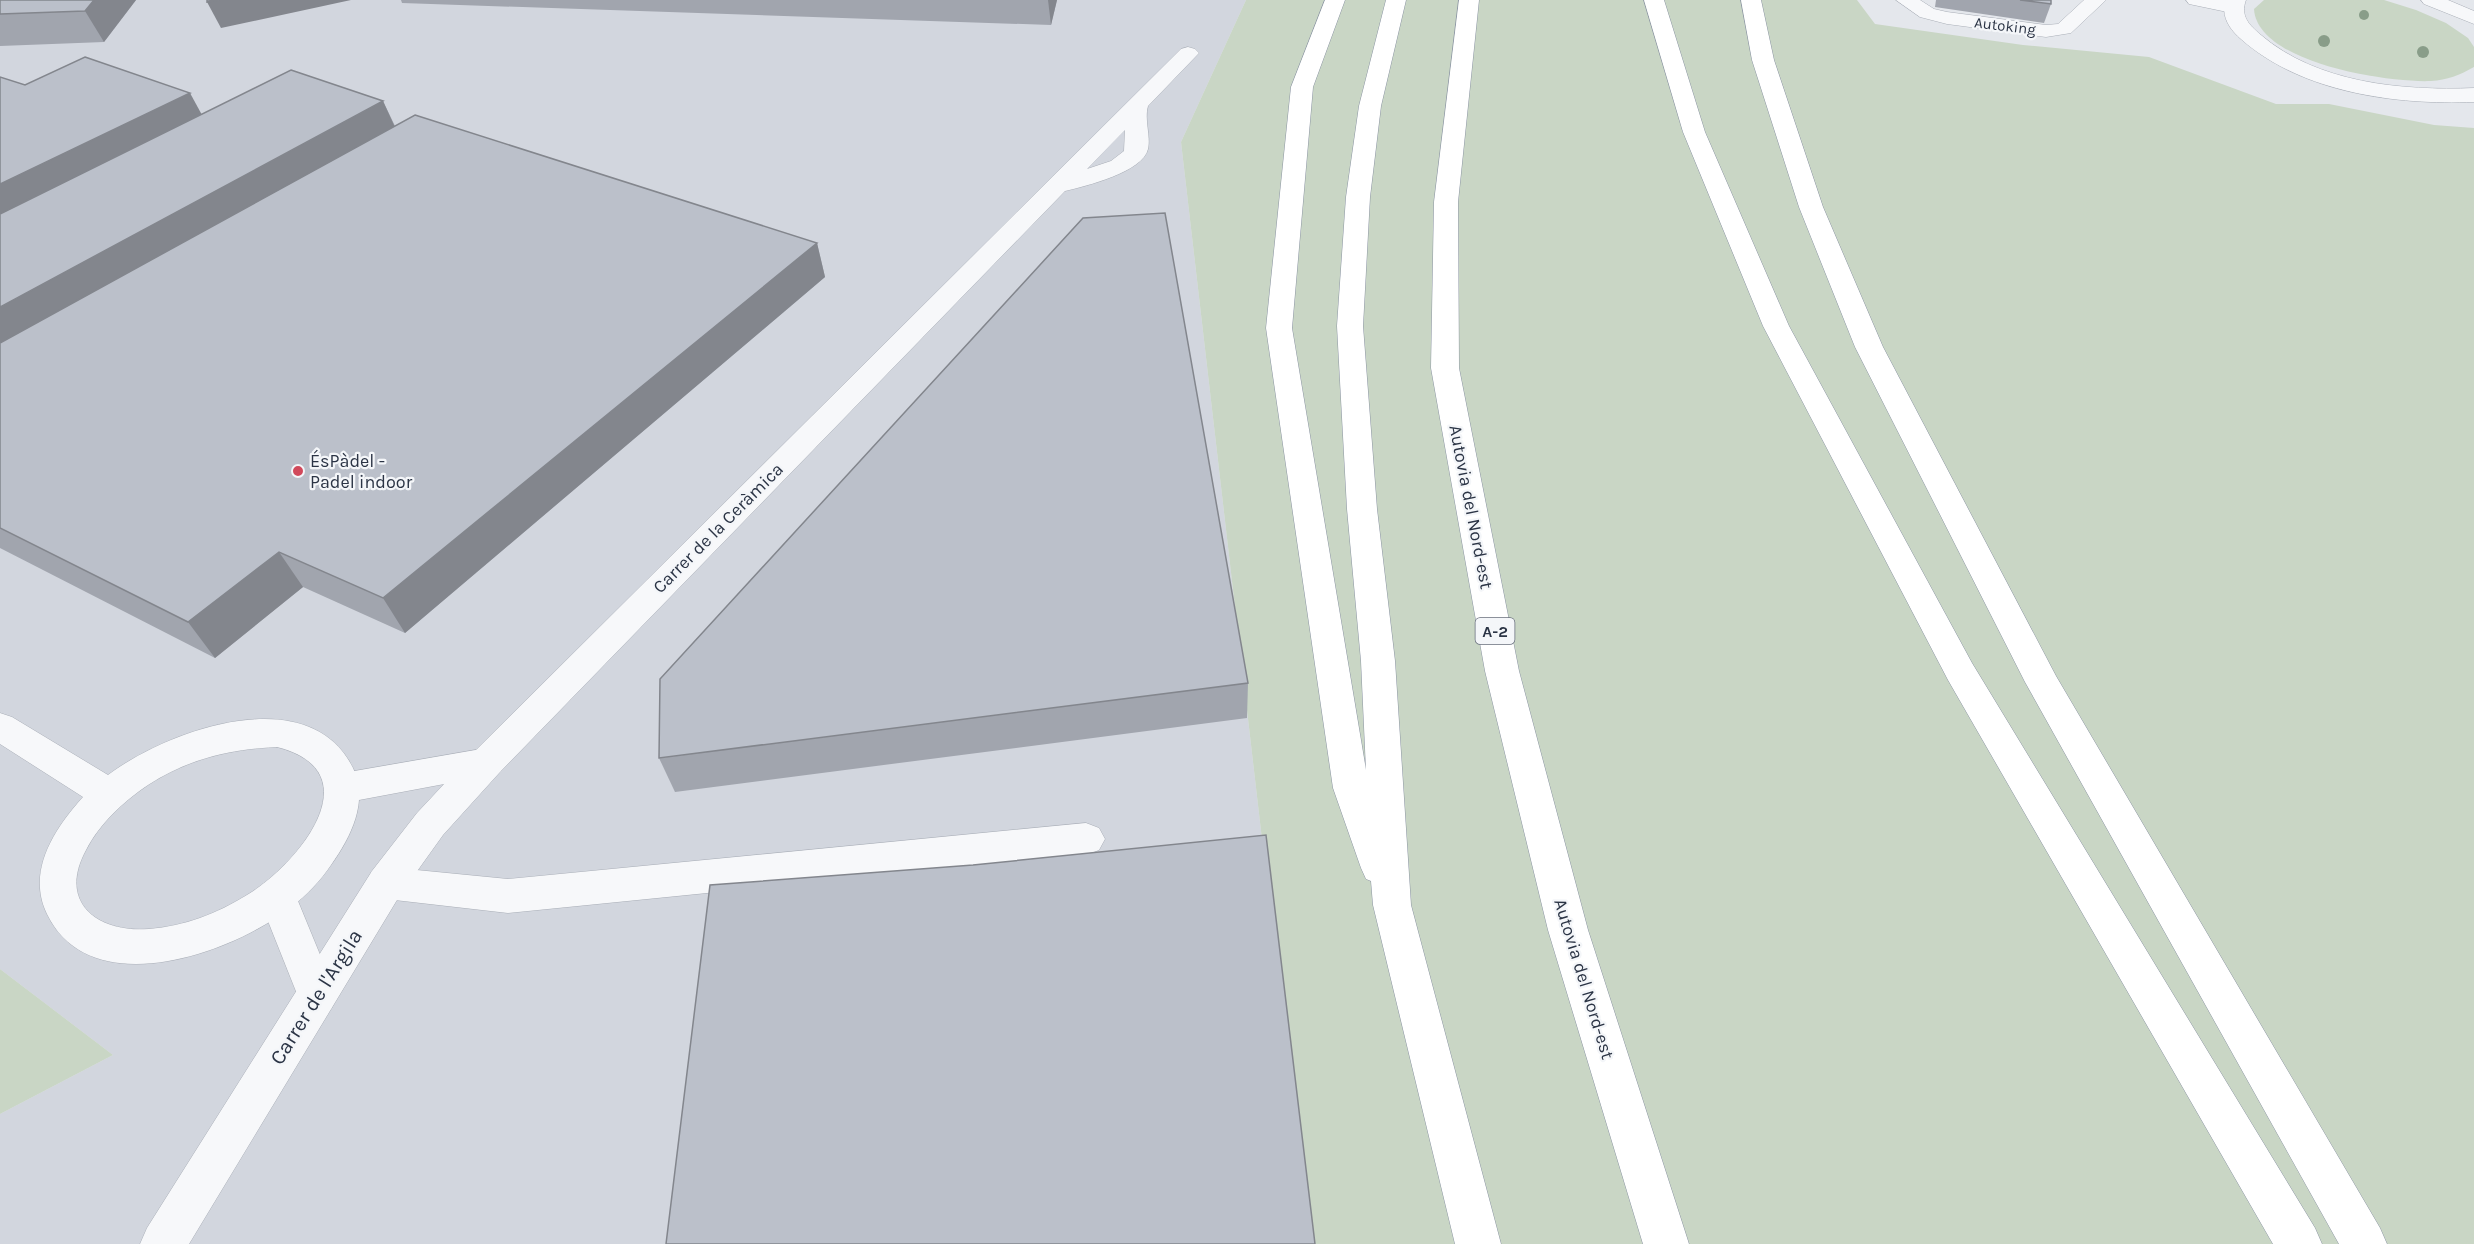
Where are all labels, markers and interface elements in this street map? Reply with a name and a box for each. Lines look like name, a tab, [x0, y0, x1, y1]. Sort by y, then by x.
street label: Autoking	[1973, 13, 2037, 39]
street label: Autovia del Nord-est	[1444, 423, 1498, 591]
place label: ÉsPàdel - Padel indoor	[310, 449, 413, 493]
street label: Carrer de la Ceràmica	[648, 458, 788, 598]
marker: ÉsPàdel - Padel indoor	[291, 464, 305, 478]
road number: A-2	[1476, 618, 1514, 644]
street label: Autovia del Nord-est	[1549, 896, 1619, 1062]
street label: Carrer de l'Argila	[265, 925, 367, 1069]

